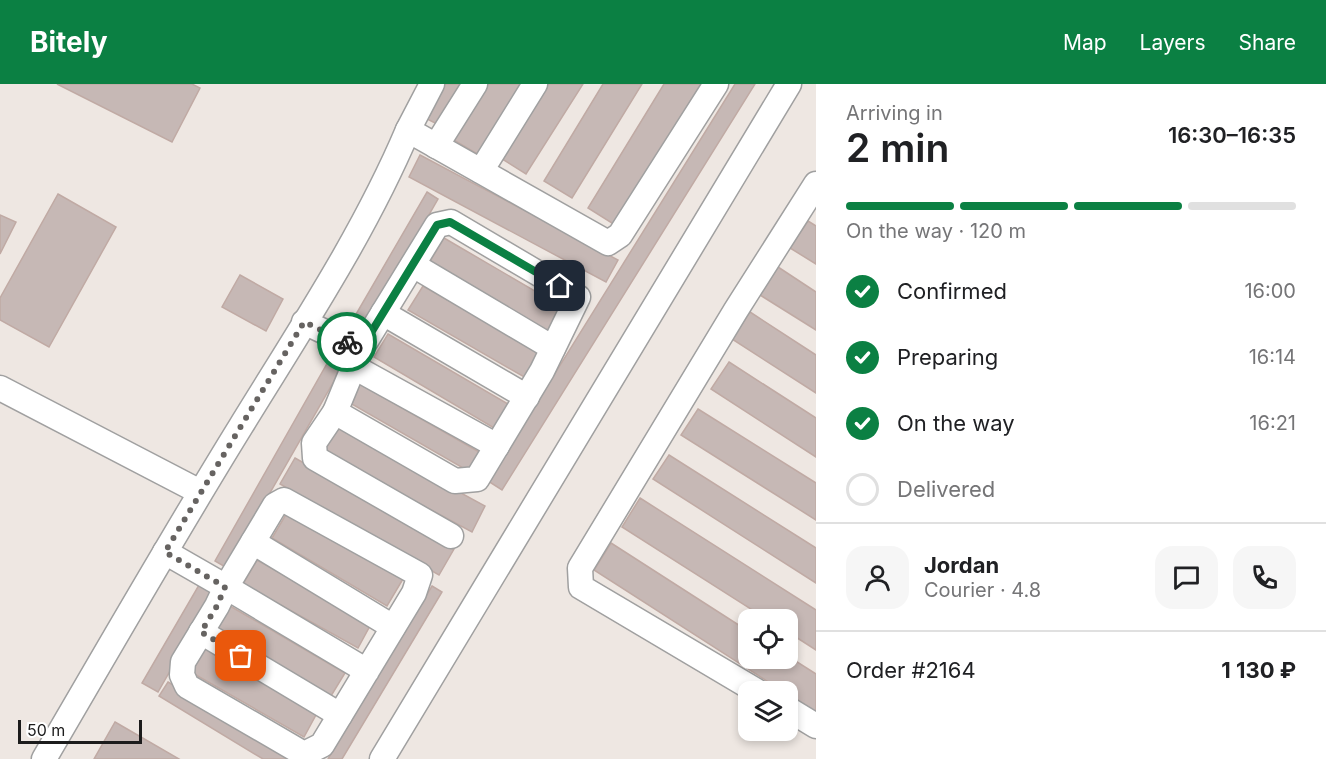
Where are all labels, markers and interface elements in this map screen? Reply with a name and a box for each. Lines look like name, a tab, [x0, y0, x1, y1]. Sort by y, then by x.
text: Bitely	[30, 25, 108, 59]
text: Map	[1063, 30, 1107, 55]
text: Layers	[1140, 30, 1206, 55]
text: Share	[1239, 30, 1296, 55]
text: Arriving in	[846, 101, 943, 125]
text: 16:30–16:35	[1168, 122, 1296, 148]
text: 2 min	[846, 124, 949, 171]
text: On the way · 120 m	[846, 219, 1026, 243]
pin	[534, 260, 585, 311]
icon: home	[543, 269, 576, 302]
icon: check	[846, 275, 879, 308]
text: Confirmed	[897, 278, 1007, 304]
text: 16:00	[1244, 279, 1296, 303]
courier	[317, 312, 377, 372]
icon: bike	[331, 326, 364, 359]
icon: check	[846, 341, 879, 374]
text: Preparing	[897, 344, 998, 370]
text: 16:14	[1249, 345, 1296, 369]
icon: check	[846, 407, 879, 440]
text: On the way	[897, 410, 1015, 436]
text: 16:21	[1249, 411, 1296, 435]
text: Delivered	[897, 476, 995, 502]
button: person	[846, 546, 909, 609]
button: chat	[1155, 546, 1218, 609]
button: phone	[1233, 546, 1296, 609]
text: Jordan	[924, 552, 999, 578]
text: Courier · 4.8	[924, 578, 1041, 602]
map controls	[738, 609, 798, 741]
button: locate	[738, 609, 798, 669]
pin	[215, 630, 266, 681]
icon: bag	[224, 639, 257, 672]
text: Order #2164	[846, 657, 976, 683]
text: 1 130 ₽	[1221, 657, 1296, 683]
button: layers	[738, 681, 798, 741]
scale bar	[18, 717, 142, 744]
text: 50 m	[27, 720, 65, 740]

